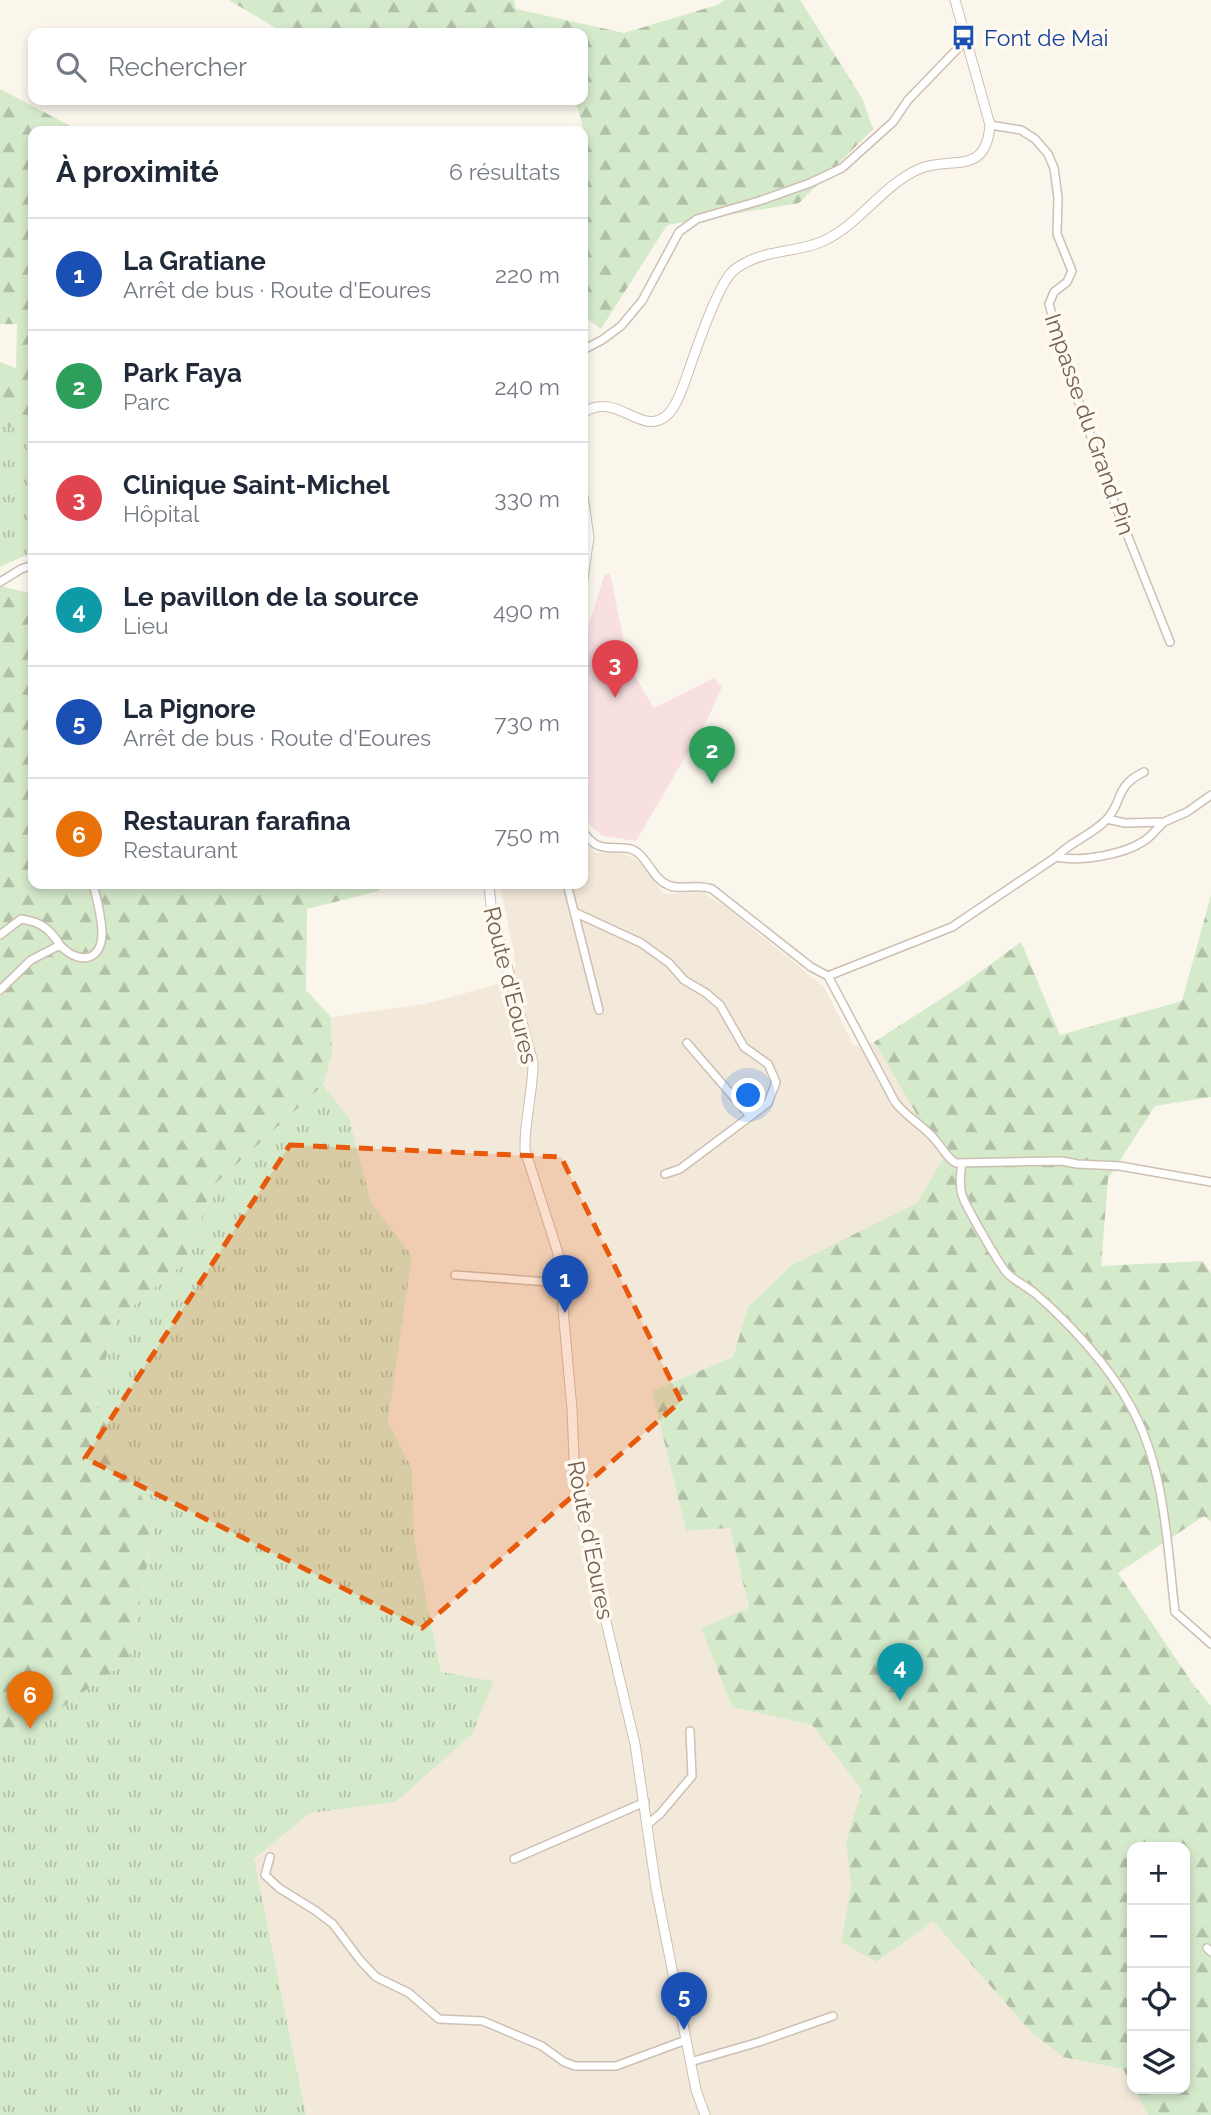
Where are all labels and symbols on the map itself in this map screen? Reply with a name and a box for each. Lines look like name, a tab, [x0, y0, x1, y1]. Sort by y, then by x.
bus stop icon: Font de Mai	[950, 23, 978, 51]
place label: Font de Mai	[984, 24, 1109, 51]
street label: Impasse du Grand Pin	[1039, 310, 1141, 538]
pin: 3	[592, 640, 638, 698]
pin: 2	[689, 726, 735, 784]
street label: Route d'Eoures	[478, 904, 544, 1066]
your location	[731, 1078, 765, 1112]
pin: 1	[542, 1255, 588, 1313]
street label: Route d'Eoures	[562, 1458, 620, 1622]
pin: 4	[877, 1643, 923, 1701]
pin: 6	[7, 1671, 53, 1729]
pin: 5	[661, 1972, 707, 2030]

